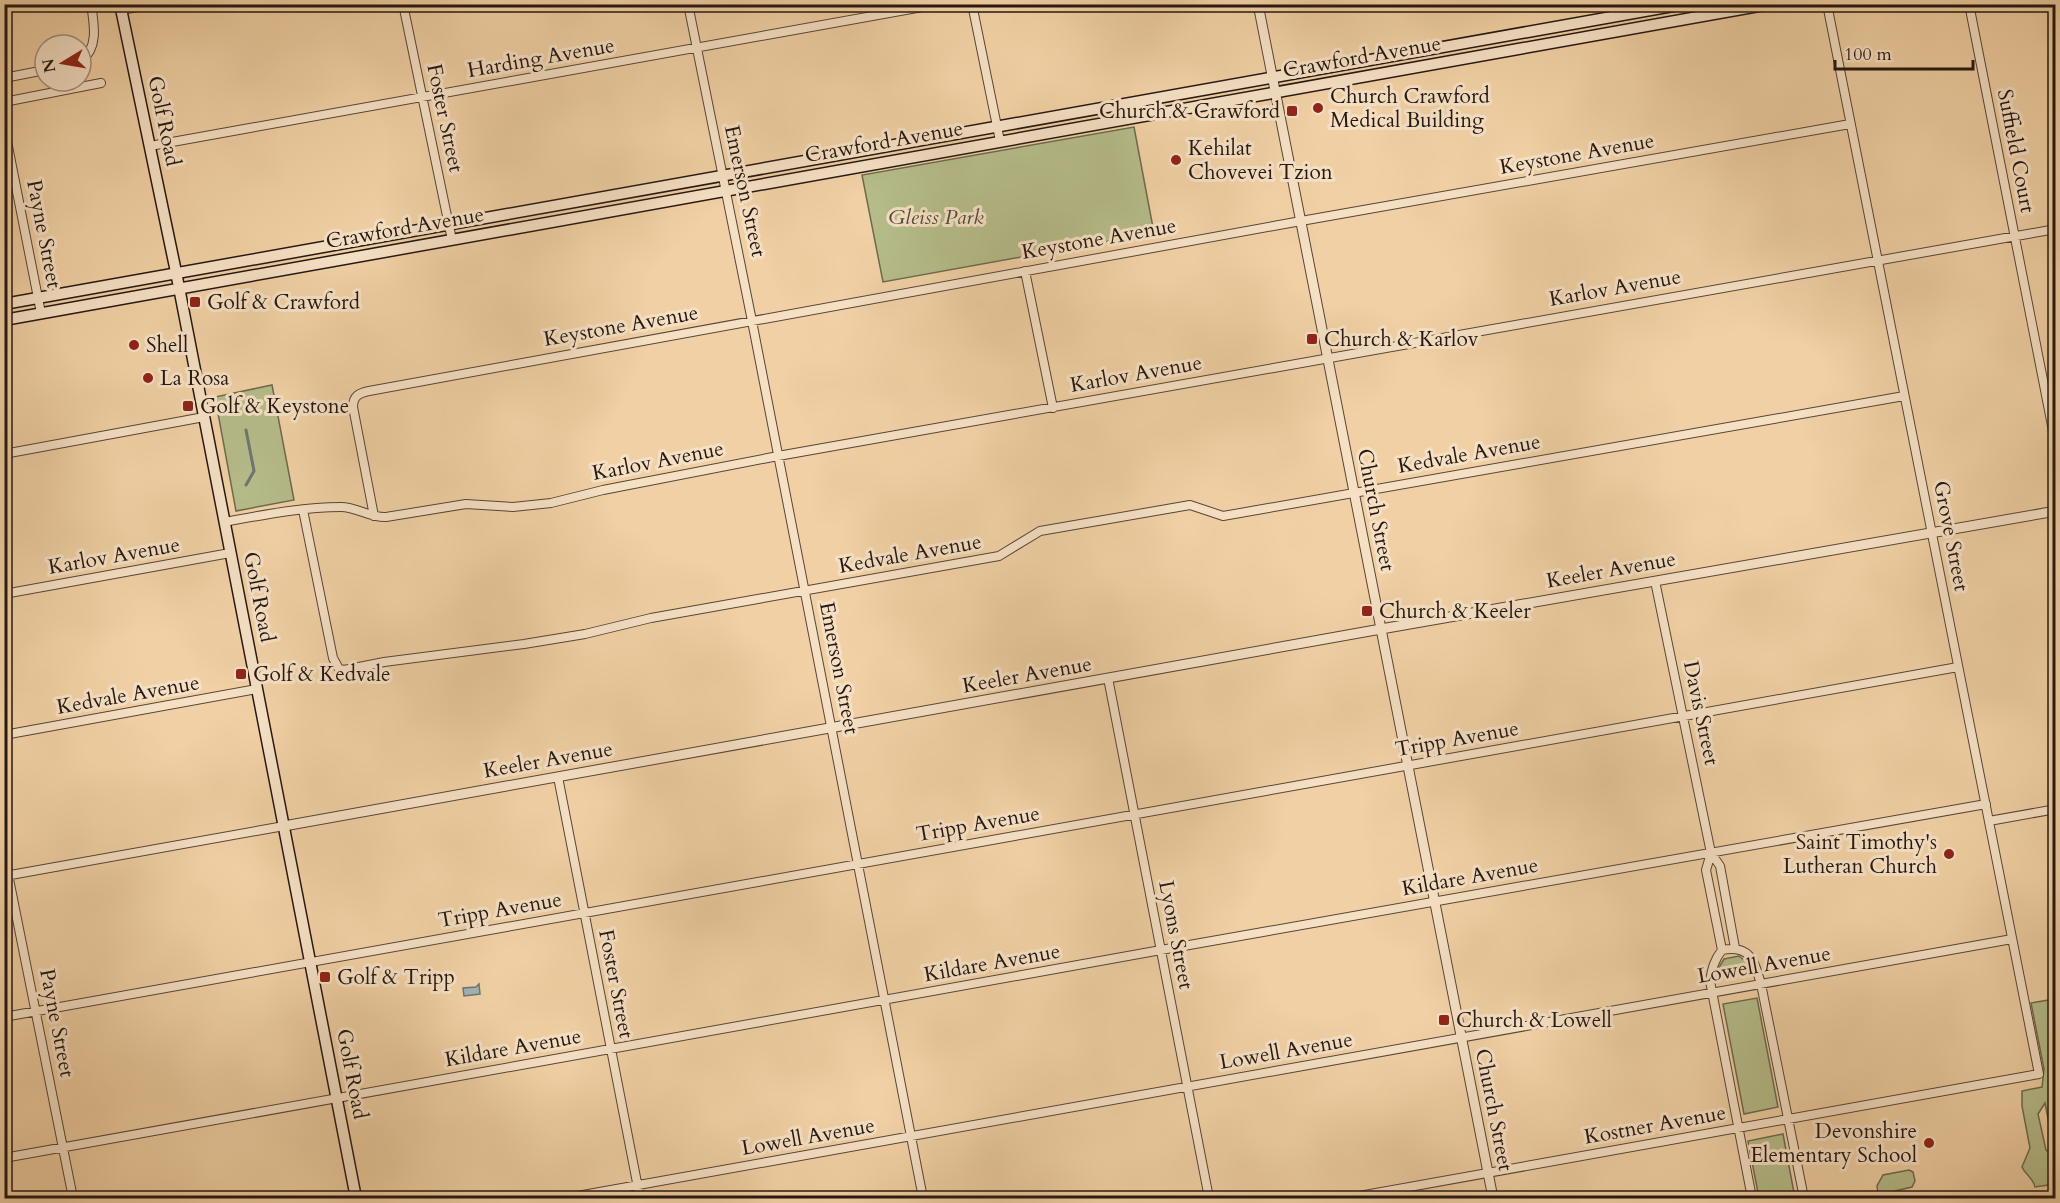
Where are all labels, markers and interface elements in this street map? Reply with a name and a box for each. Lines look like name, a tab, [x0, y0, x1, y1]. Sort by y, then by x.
street label: Crawford Avenue	[1281, 29, 1443, 85]
street label: Harding Avenue	[465, 31, 617, 85]
north arrow	[33, 33, 93, 93]
scale bar	[1835, 33, 1973, 71]
text: 100 m	[1844, 42, 1892, 67]
text: N	[37, 57, 61, 75]
street label: Foster Street	[419, 61, 471, 175]
street label: Golf Road	[140, 73, 188, 169]
place label: Church Crawford Medical Building	[1330, 82, 1490, 135]
street label: Suffield Court	[1990, 87, 2042, 216]
place label: Church & Crawford	[1099, 97, 1280, 126]
marker: Church Crawford Medical Building	[1311, 101, 1325, 115]
marker: Church & Crawford	[1285, 104, 1299, 118]
street label: Crawford Avenue	[803, 114, 965, 170]
street label: Emerson Street	[717, 122, 773, 260]
street label: Keystone Avenue	[1497, 126, 1657, 182]
place label: Kehilat Chovevei Tzion	[1188, 134, 1333, 187]
marker: Kehilat Chovevei Tzion	[1169, 153, 1183, 167]
street label: Payne Street	[19, 177, 69, 291]
street label: Crawford Avenue	[324, 200, 486, 256]
park label: Gleiss Park	[888, 203, 984, 232]
street label: Keystone Avenue	[1019, 211, 1179, 267]
street label: Karlov Avenue	[1547, 262, 1683, 314]
place label: Golf & Crawford	[207, 288, 360, 317]
marker: Golf & Crawford	[188, 295, 202, 309]
street label: Keystone Avenue	[541, 298, 701, 354]
place label: Church & Karlov	[1324, 325, 1479, 354]
place label: Shell	[146, 331, 188, 360]
marker: Church & Karlov	[1305, 332, 1319, 346]
marker: Shell	[127, 338, 141, 352]
street label: Karlov Avenue	[1068, 348, 1204, 400]
place label: La Rosa	[160, 364, 229, 393]
marker: La Rosa	[141, 371, 155, 385]
place label: Golf & Keystone	[200, 392, 349, 421]
marker: Golf & Keystone	[181, 399, 195, 413]
street label: Kedvale Avenue	[1395, 427, 1543, 481]
street label: Karlov Avenue	[590, 434, 726, 488]
street label: Church Street	[1350, 446, 1402, 574]
street label: Grove Street	[1926, 478, 1976, 594]
street label: Kedvale Avenue	[836, 527, 984, 581]
street label: Karlov Avenue	[46, 530, 182, 582]
street label: Keeler Avenue	[1544, 544, 1678, 596]
street label: Golf Road	[236, 549, 282, 645]
place label: Church & Keeler	[1379, 597, 1531, 626]
street label: Emerson Street	[812, 599, 866, 737]
marker: Church & Keeler	[1360, 604, 1374, 618]
street label: Keeler Avenue	[960, 649, 1094, 701]
street label: Davis Street	[1676, 658, 1726, 768]
place label: Golf & Kedvale	[253, 660, 391, 689]
marker: Golf & Kedvale	[234, 667, 248, 681]
street label: Kedvale Avenue	[54, 668, 202, 722]
street label: Tripp Avenue	[1393, 714, 1521, 764]
street label: Keeler Avenue	[481, 734, 615, 786]
street label: Tripp Avenue	[914, 799, 1042, 849]
place label: Saint Timothy's Lutheran Church	[1783, 828, 1937, 881]
marker: Saint Timothy's Lutheran Church	[1942, 847, 1956, 861]
street label: Kildare Avenue	[1399, 851, 1541, 903]
street label: Lyons Street	[1151, 878, 1201, 992]
street label: Tripp Avenue	[436, 885, 564, 935]
street label: Foster Street	[591, 927, 641, 1041]
street label: Kildare Avenue	[921, 937, 1063, 989]
street label: Lowell Avenue	[1695, 939, 1833, 991]
place label: Golf & Tripp	[337, 963, 455, 992]
street label: Payne Street	[32, 966, 82, 1080]
marker: Golf & Tripp	[318, 970, 332, 984]
place label: Church & Lowell	[1456, 1006, 1612, 1035]
marker: Church & Lowell	[1437, 1013, 1451, 1027]
street label: Kildare Avenue	[442, 1022, 584, 1074]
street label: Lowell Avenue	[1217, 1025, 1355, 1077]
street label: Golf Road	[329, 1026, 375, 1122]
street label: Church Street	[1468, 1046, 1520, 1174]
street label: Kostner Avenue	[1582, 1098, 1728, 1152]
street label: Lowell Avenue	[739, 1111, 877, 1163]
place label: Devonshire Elementary School	[1750, 1117, 1917, 1170]
marker: Devonshire Elementary School	[1922, 1136, 1936, 1150]

